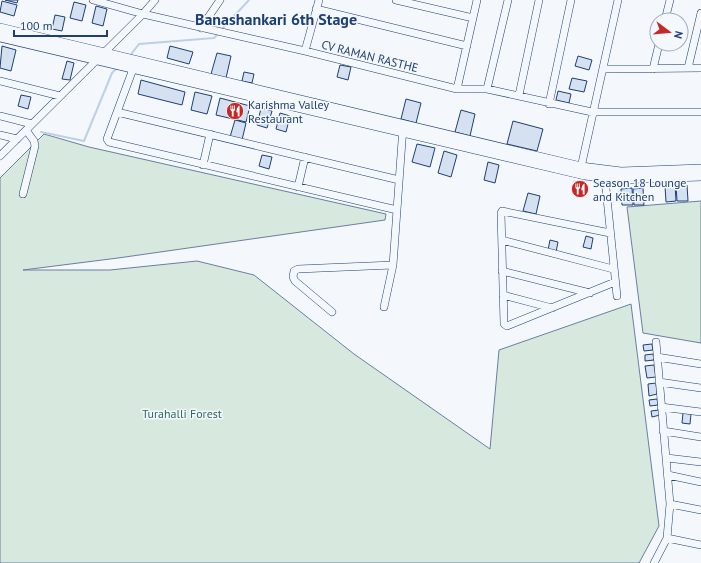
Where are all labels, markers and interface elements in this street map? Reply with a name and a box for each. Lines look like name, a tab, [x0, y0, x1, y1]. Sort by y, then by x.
district label: Banashankari 6th Stage	[195, 9, 357, 29]
scale bar	[14, 12, 107, 38]
north arrow	[649, 12, 689, 52]
text: 100 m	[20, 18, 53, 33]
text: N	[671, 29, 686, 40]
street label: CV RAMAN RASTHE	[320, 37, 420, 75]
place label: Karishma Valley Restaurant	[248, 97, 329, 126]
restaurant icon: Karishma Valley Restaurant	[225, 101, 245, 121]
place label: Season 18 Lounge and Kitchen	[593, 175, 686, 204]
restaurant icon: Season 18 Lounge and Kitchen	[570, 179, 590, 199]
park label: Turahalli Forest	[142, 406, 222, 421]

